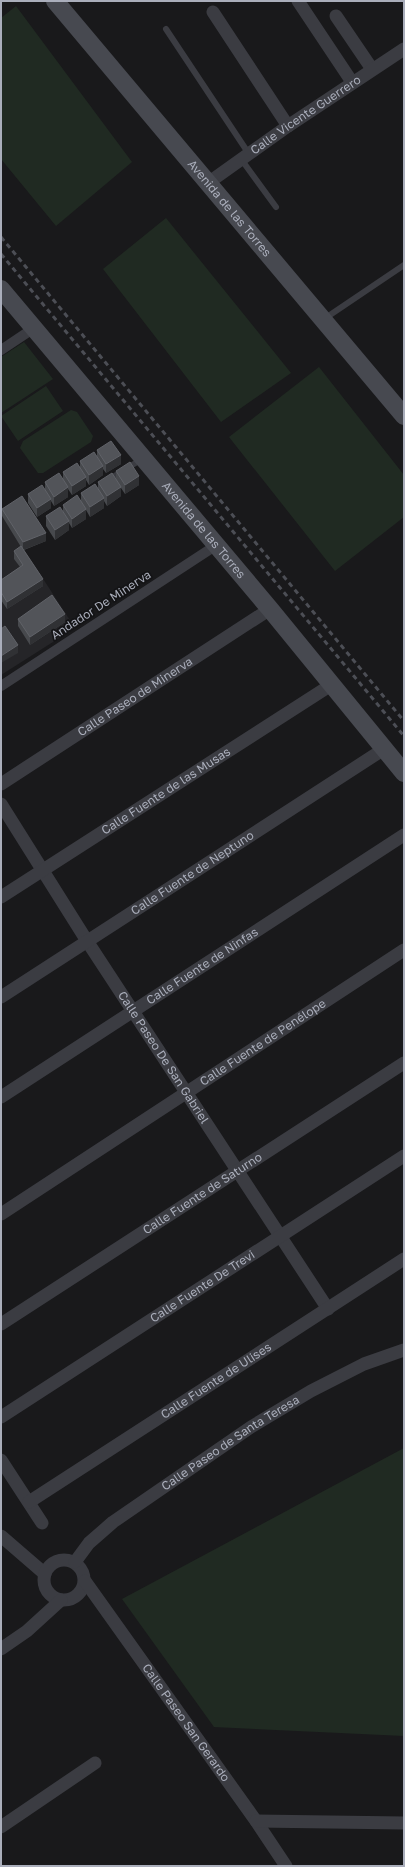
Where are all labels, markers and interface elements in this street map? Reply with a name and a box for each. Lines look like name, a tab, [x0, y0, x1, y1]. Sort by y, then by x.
street label: Calle Vicente Guerrero	[247, 72, 363, 157]
street label: Avenida de las Torres	[185, 157, 275, 260]
street label: Avenida de las Torres	[159, 478, 249, 581]
street label: Andador De Minerva	[48, 567, 154, 643]
street label: Calle Paseo de Minerva	[75, 653, 195, 739]
street label: Calle Fuente de las Musas	[98, 744, 233, 838]
street label: Calle Fuente de Neptuno	[128, 827, 256, 918]
street label: Calle Fuente de Ninfas	[143, 924, 261, 1008]
street label: Calle Paseo De San Gabriel	[115, 988, 213, 1126]
street label: Calle Fuente de Penélope	[197, 995, 328, 1089]
street label: Calle Fuente de Saturno	[140, 1149, 265, 1237]
street label: Calle Fuente De Trevi	[147, 1247, 257, 1326]
street label: Calle Fuente de Ulises	[158, 1339, 274, 1422]
street label: Calle Paseo de Santa Teresa	[158, 1392, 302, 1494]
street label: Calle Paseo San Gerardo	[139, 1660, 234, 1784]

